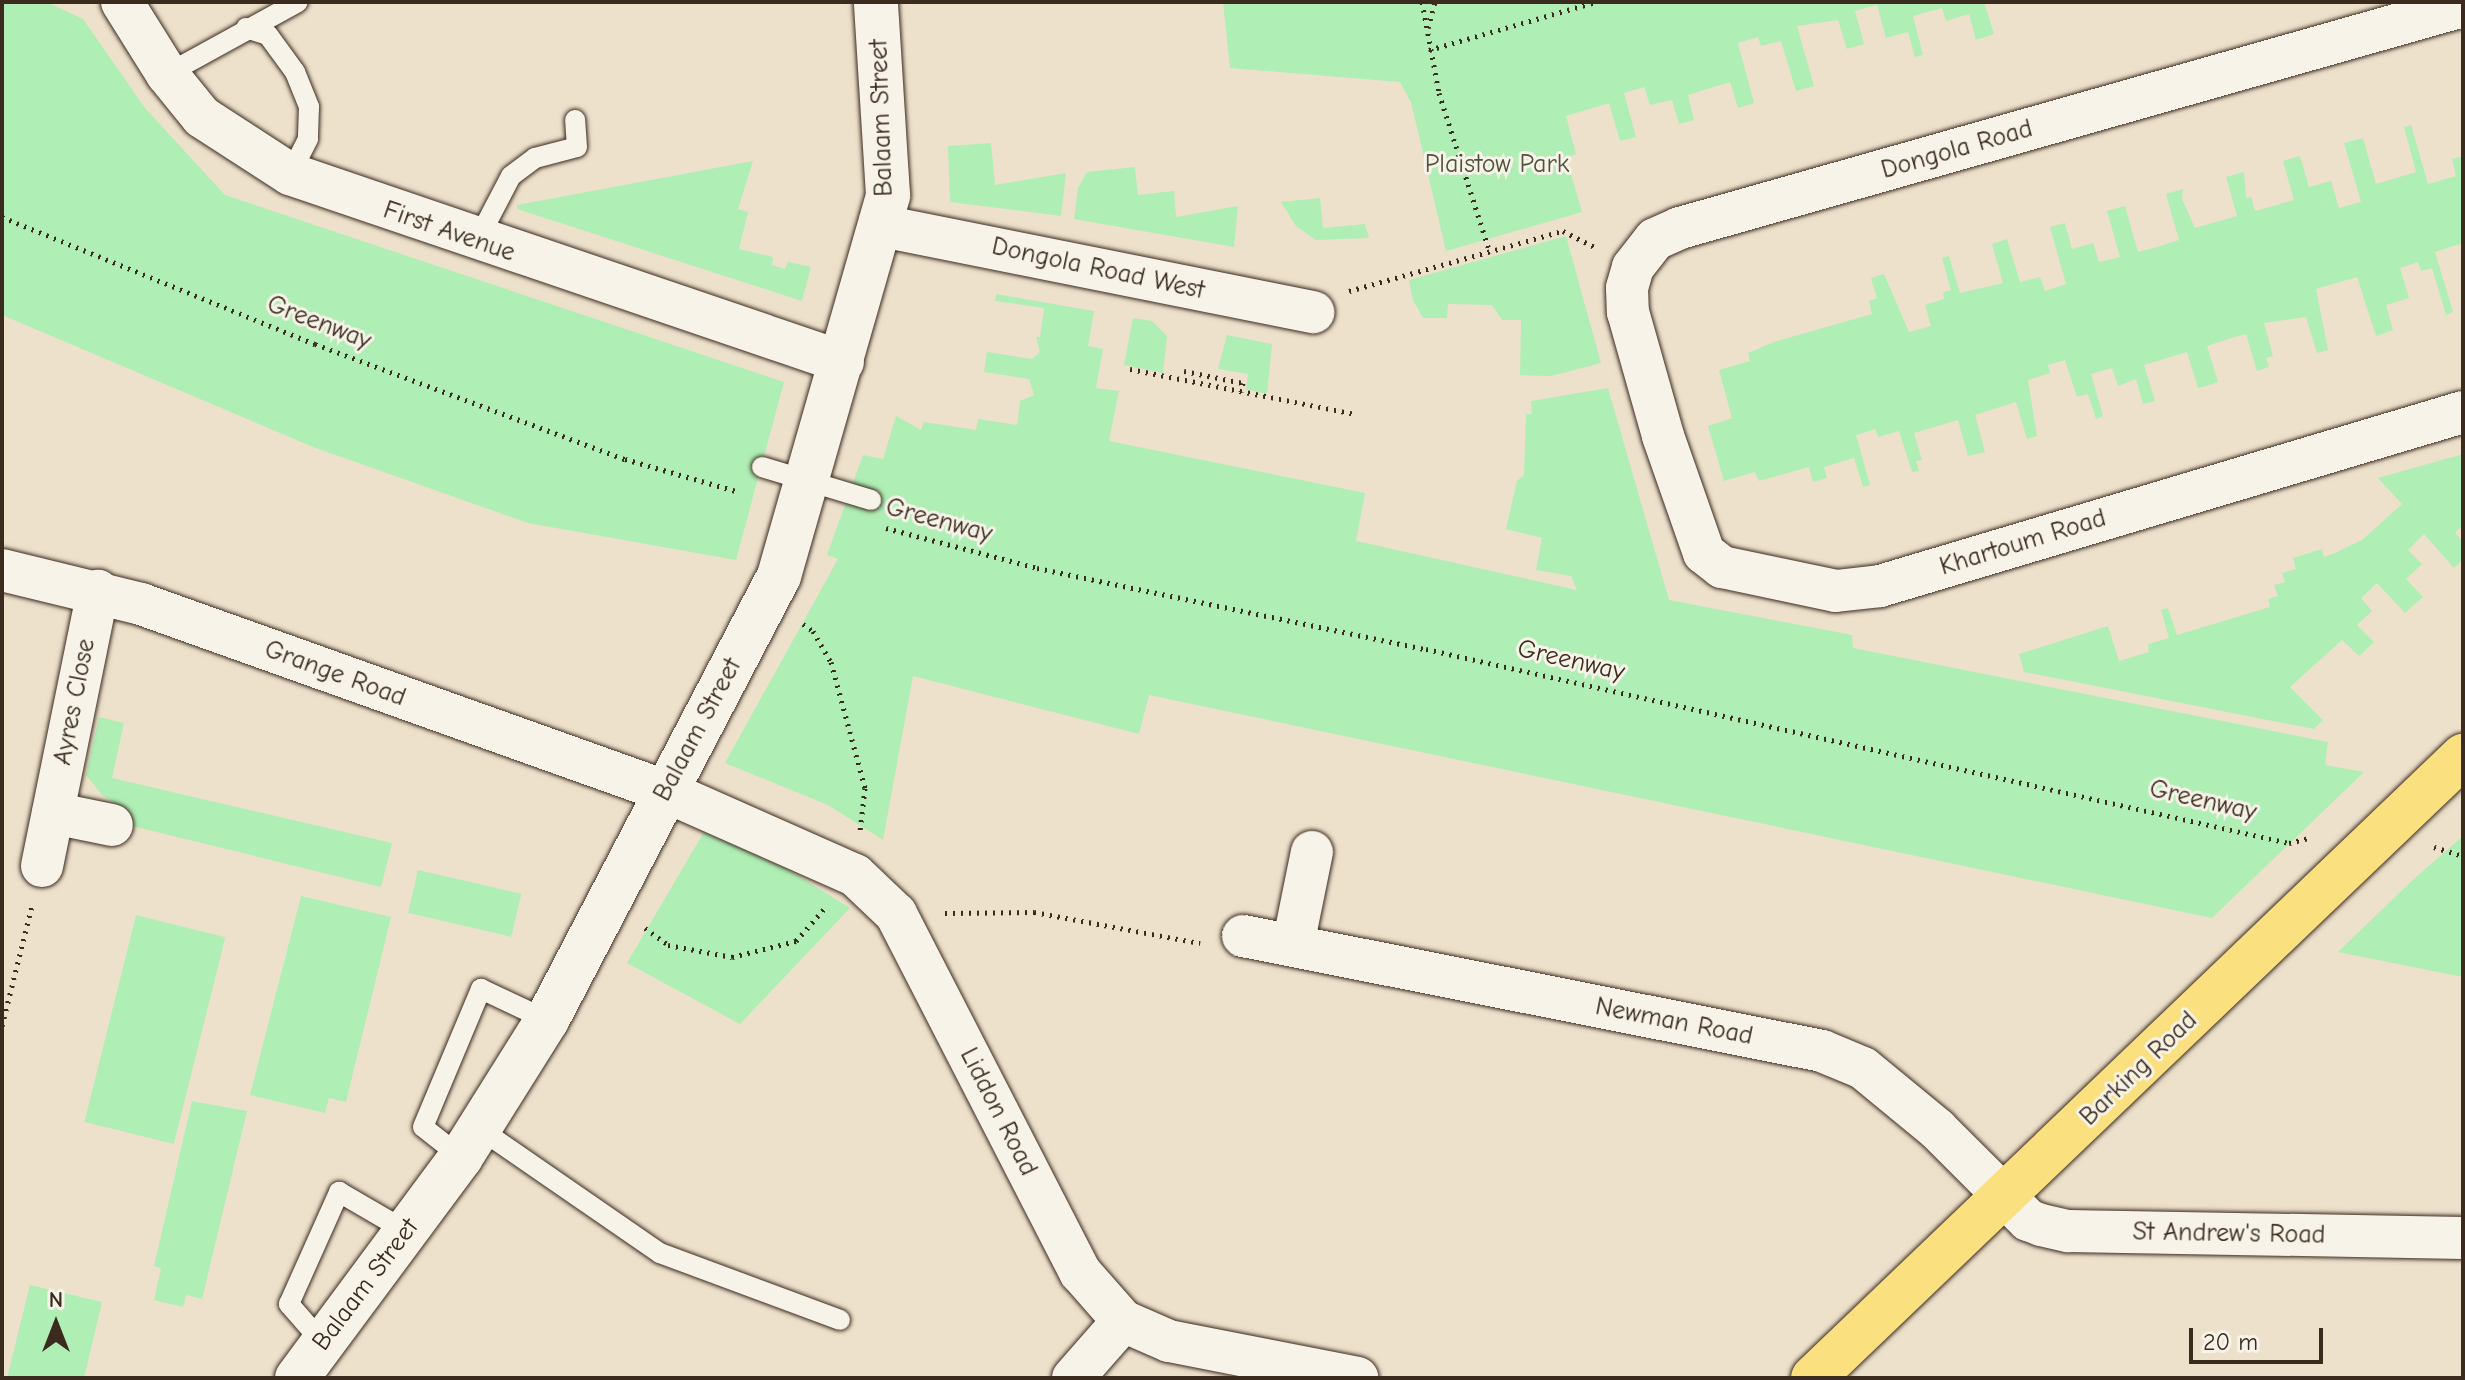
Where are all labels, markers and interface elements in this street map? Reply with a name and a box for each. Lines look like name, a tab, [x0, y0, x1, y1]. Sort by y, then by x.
street label: Balaam Street	[864, 39, 900, 197]
street label: Dongola Road	[1878, 114, 2036, 186]
park label: Plaistow Park	[1425, 149, 1569, 181]
street label: First Avenue	[379, 195, 519, 269]
street label: Dongola Road West	[989, 231, 1207, 307]
street label: Greenway	[263, 289, 375, 357]
street label: Greenway	[882, 492, 996, 550]
street label: Khartoum Road	[1936, 503, 2110, 583]
street label: Grange Road	[260, 634, 410, 714]
street label: Greenway	[1514, 634, 1628, 688]
street label: Ayres Close	[47, 636, 103, 768]
street label: Balaam Street	[647, 653, 749, 807]
street label: Greenway	[2146, 774, 2260, 828]
street label: Newman Road	[1593, 991, 1755, 1053]
street label: Barking Road	[2074, 1005, 2204, 1133]
street label: Liddon Road	[952, 1043, 1044, 1181]
street label: Balaam Street	[306, 1213, 426, 1357]
street label: St Andrew's Road	[2132, 1217, 2326, 1251]
north arrow	[16, 1284, 96, 1364]
text: N	[49, 1287, 63, 1313]
scale bar	[2193, 1312, 2327, 1362]
text: 20 m	[2203, 1328, 2258, 1356]

